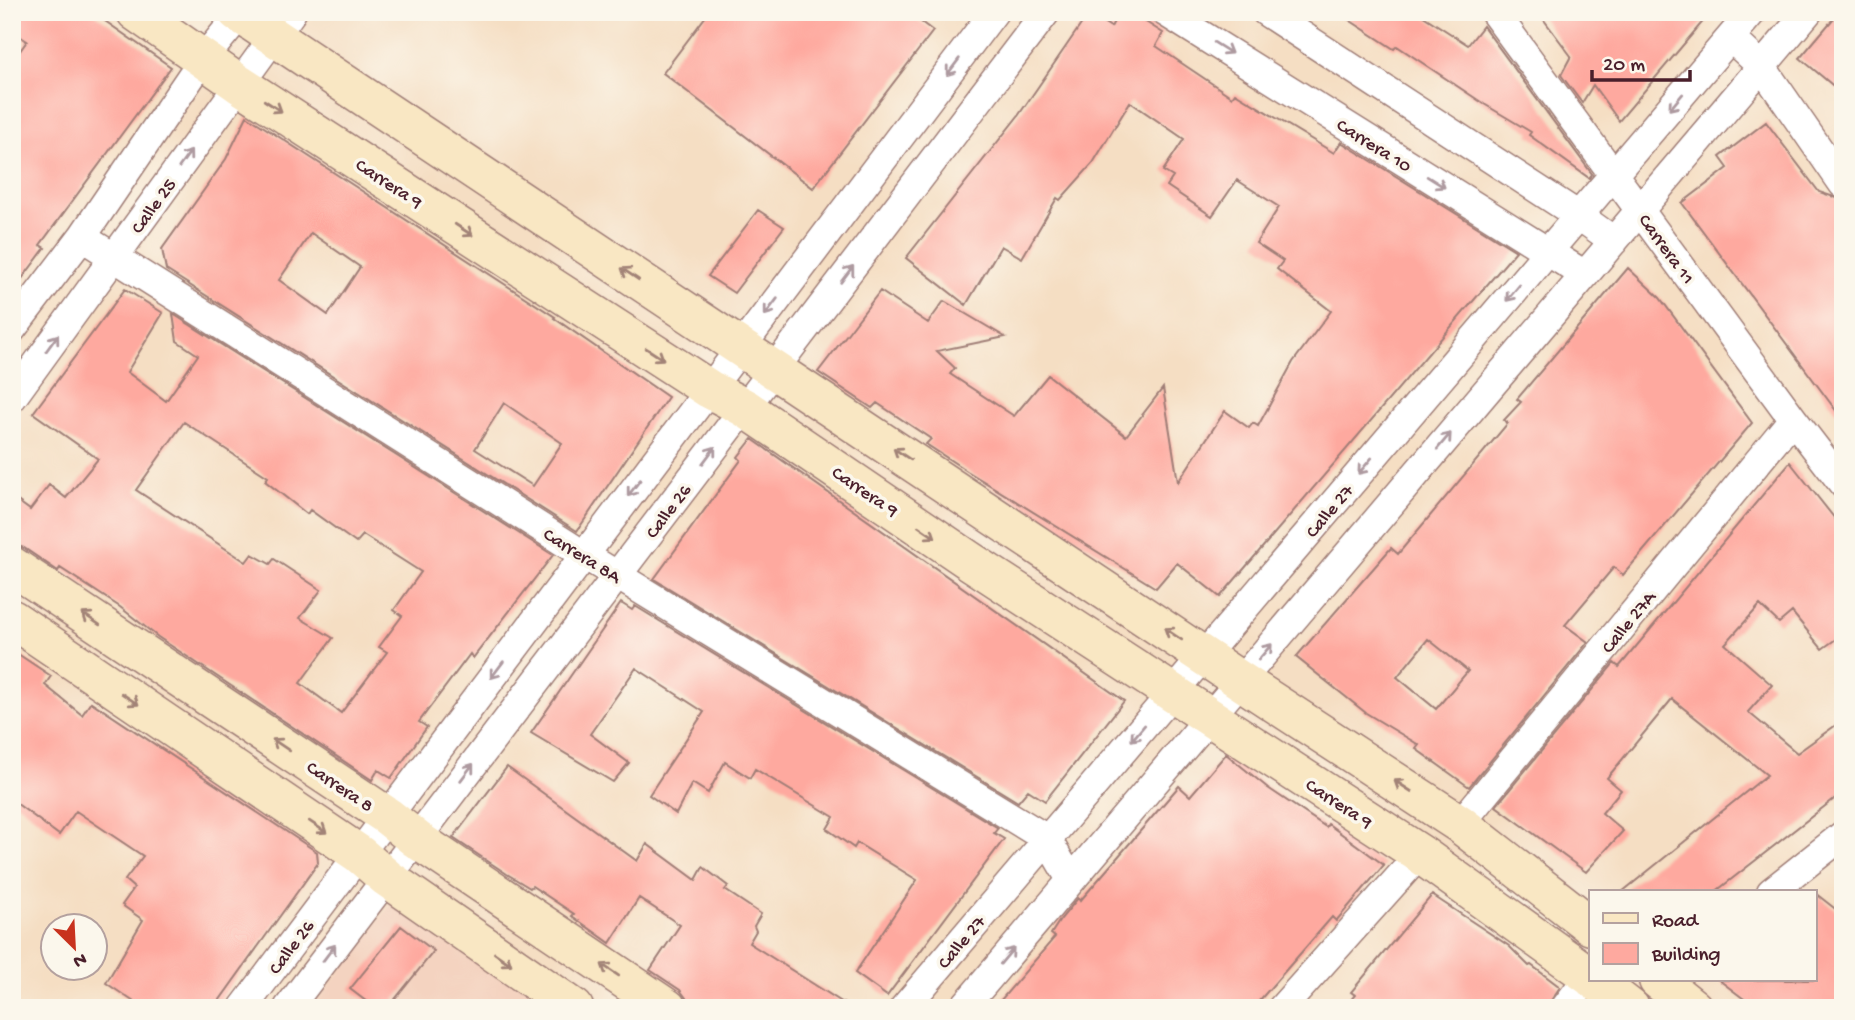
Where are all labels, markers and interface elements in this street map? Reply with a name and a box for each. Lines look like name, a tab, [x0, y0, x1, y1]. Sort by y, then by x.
scale bar	[1592, 38, 1690, 82]
one-way arrow	[1212, 42, 1232, 56]
text: 20 m	[1603, 54, 1645, 79]
one-way arrow	[945, 57, 960, 75]
one-way arrow	[1668, 92, 1684, 110]
one-way arrow	[263, 99, 283, 113]
street label: Carrera 10	[1331, 115, 1415, 179]
one-way arrow	[178, 150, 192, 169]
street label: Carrera 9	[350, 155, 426, 215]
street label: Calle 25	[127, 175, 183, 239]
one-way arrow	[1426, 175, 1446, 189]
street label: Carrera 11	[1632, 210, 1698, 290]
one-way arrow	[454, 223, 473, 237]
one-way arrow	[839, 265, 854, 284]
one-way arrow	[621, 266, 640, 281]
one-way arrow	[1505, 284, 1521, 302]
one-way arrow	[764, 297, 779, 316]
one-way arrow	[45, 334, 59, 353]
one-way arrow	[644, 347, 664, 361]
one-way arrow	[1436, 432, 1452, 450]
one-way arrow	[701, 446, 716, 465]
one-way arrow	[892, 446, 912, 460]
one-way arrow	[1357, 457, 1373, 475]
street label: Carrera 9	[826, 462, 902, 524]
one-way arrow	[627, 479, 642, 497]
street label: Calle 26	[642, 480, 698, 544]
street label: Calle 27	[1302, 480, 1360, 544]
street label: Carrera 8A	[538, 524, 626, 591]
one-way arrow	[917, 525, 936, 539]
street label: Calle 27A	[1598, 586, 1663, 659]
one-way arrow	[82, 612, 102, 626]
one-way arrow	[1163, 626, 1183, 640]
one-way arrow	[1257, 643, 1273, 661]
one-way arrow	[490, 660, 505, 679]
one-way arrow	[119, 692, 139, 706]
one-way arrow	[1130, 723, 1146, 741]
one-way arrow	[271, 738, 291, 752]
street label: Carrera 8	[301, 757, 377, 819]
one-way arrow	[460, 764, 475, 782]
street label: Carrera 9	[1300, 775, 1376, 835]
one-way arrow	[1394, 779, 1413, 794]
one-way arrow	[308, 819, 327, 834]
legend	[1589, 890, 1816, 982]
text: Road	[1652, 910, 1700, 935]
street label: Calle 27	[934, 911, 992, 975]
north arrow	[38, 912, 108, 982]
street label: Calle 26	[265, 916, 321, 980]
text: Building	[1651, 944, 1721, 969]
one-way arrow	[322, 945, 337, 963]
text: N	[69, 946, 90, 972]
one-way arrow	[999, 947, 1015, 965]
one-way arrow	[493, 952, 512, 966]
one-way arrow	[601, 963, 620, 977]

